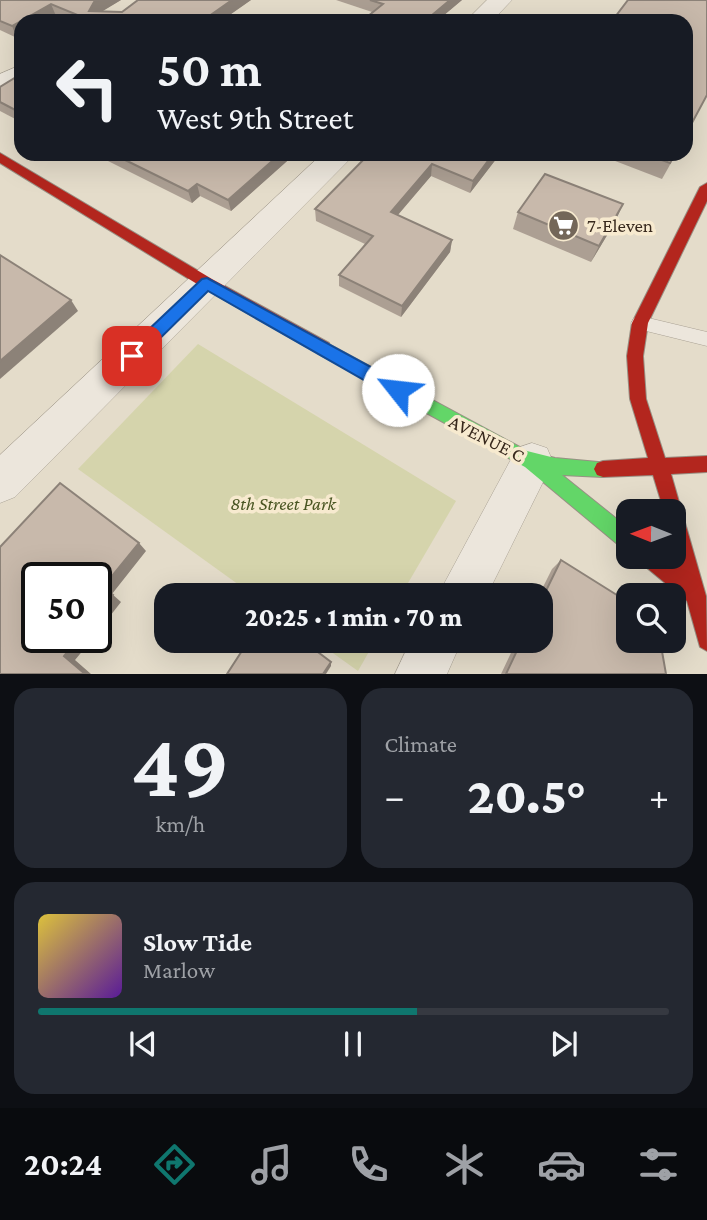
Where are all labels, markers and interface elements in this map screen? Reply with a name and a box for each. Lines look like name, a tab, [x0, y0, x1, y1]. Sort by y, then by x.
icon: left	[42, 42, 133, 133]
text: 50 m	[157, 42, 262, 97]
text: West 9th Street	[157, 100, 353, 136]
supermarket icon: 7-Eleven	[547, 208, 581, 242]
place label: 7-Eleven	[587, 215, 653, 236]
pin	[102, 326, 162, 386]
icon: arrive	[113, 337, 151, 375]
position arrow	[361, 353, 435, 427]
street label: AVENUE C	[446, 411, 528, 466]
park label: 8th Street Park	[230, 493, 337, 514]
north arrow	[616, 499, 686, 569]
map controls	[616, 499, 686, 653]
speed limit sign: 50	[21, 562, 112, 653]
button: search	[616, 583, 686, 653]
text: 20:25 · 1 min · 70 m	[245, 603, 462, 632]
text: 49	[131, 714, 229, 816]
text: Climate	[385, 731, 457, 757]
text: 20.5°	[467, 766, 586, 824]
text: −	[385, 775, 405, 817]
text: +	[649, 775, 669, 817]
text: km/h	[155, 811, 205, 837]
text: Slow Tide	[143, 928, 252, 957]
text: Marlow	[143, 957, 215, 983]
icon: previous	[124, 1025, 162, 1063]
icon: pause	[334, 1025, 372, 1063]
icon: next	[545, 1025, 583, 1063]
icon: directions	[150, 1140, 199, 1189]
icon: music	[247, 1140, 296, 1189]
icon: phone	[344, 1140, 393, 1189]
icon: climate	[440, 1140, 489, 1189]
icon: car	[537, 1140, 586, 1189]
icon: filters	[634, 1140, 683, 1189]
text: 20:24	[24, 1146, 102, 1182]

